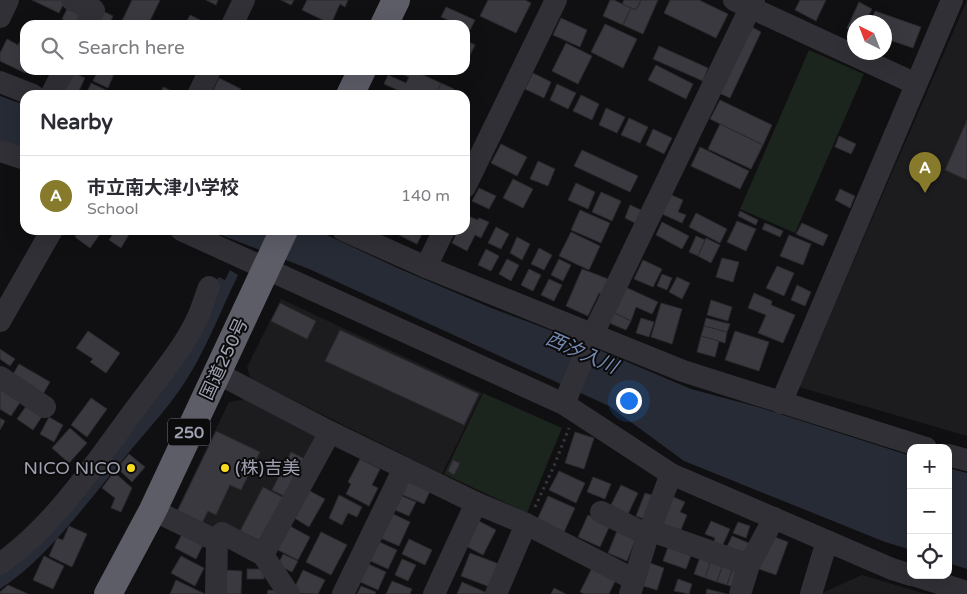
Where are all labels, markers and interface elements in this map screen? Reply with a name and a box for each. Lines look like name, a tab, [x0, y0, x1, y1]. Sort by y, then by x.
north arrow	[847, 15, 892, 60]
search box	[20, 20, 470, 75]
icon: search	[38, 34, 66, 62]
text: Search here	[78, 37, 185, 59]
text: Nearby	[40, 110, 113, 135]
pin: A	[909, 152, 941, 193]
text: 市立南大津小学校	[87, 177, 239, 199]
text: A	[50, 186, 62, 206]
text: 140 m	[401, 186, 450, 206]
text: School	[87, 199, 139, 219]
street label: 国道250号	[195, 315, 253, 403]
water label: 西汐入川	[542, 327, 623, 379]
your location	[616, 388, 642, 414]
road number: 250	[168, 418, 210, 446]
map controls	[907, 444, 952, 579]
button: +	[907, 444, 952, 489]
place label: NICO NICO	[24, 457, 121, 479]
place label: (株)吉美	[235, 457, 300, 479]
marker: NICO NICO	[125, 462, 137, 474]
marker: (株)吉美	[219, 462, 231, 474]
button: −	[907, 489, 952, 534]
button: locate	[907, 534, 952, 579]

